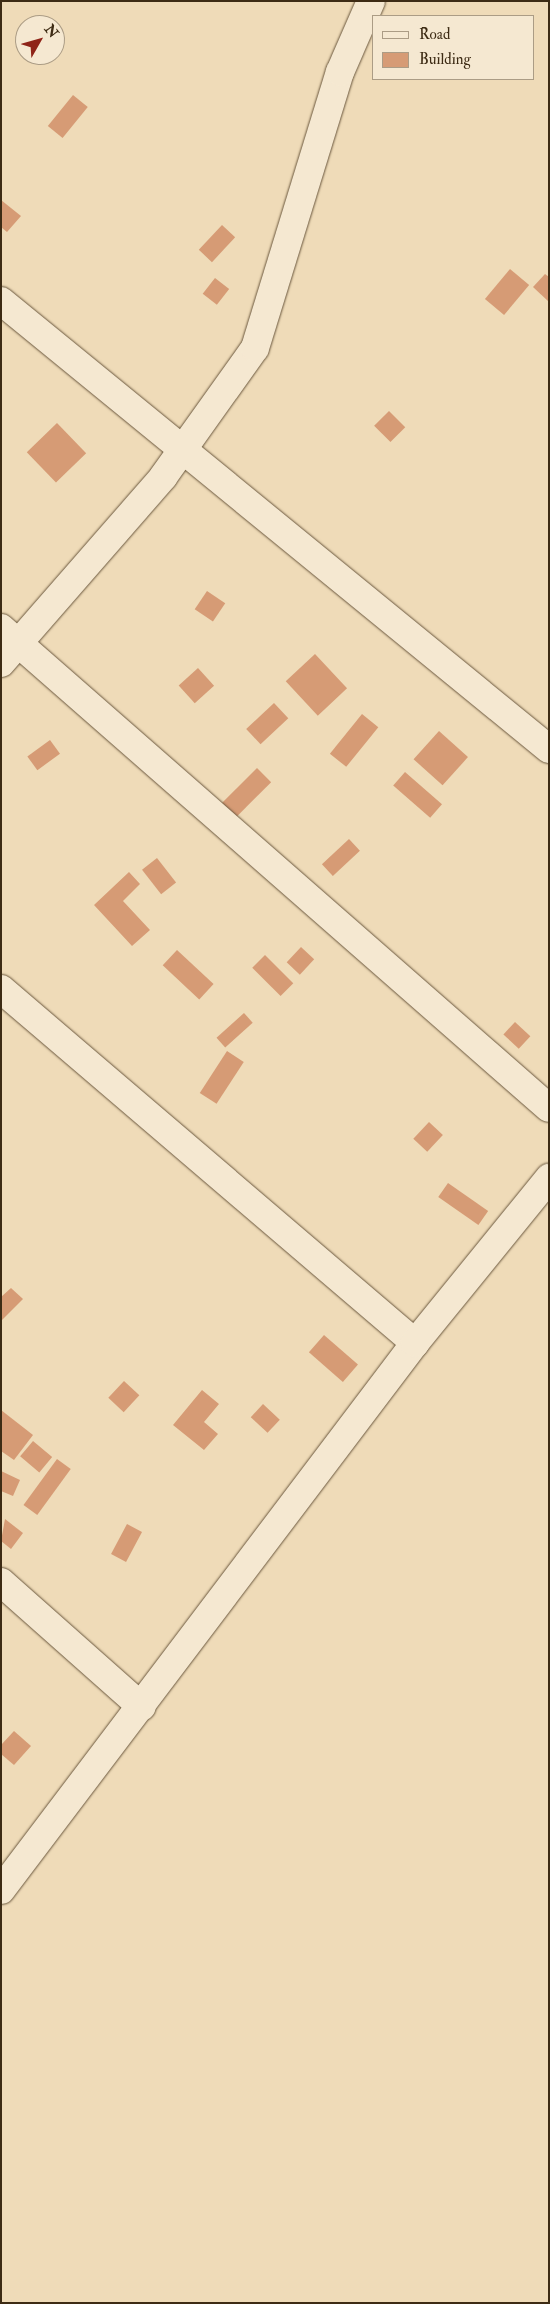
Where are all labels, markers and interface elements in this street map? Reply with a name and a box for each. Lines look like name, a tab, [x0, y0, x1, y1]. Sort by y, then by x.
north arrow	[15, 15, 65, 65]
legend	[372, 15, 535, 80]
text: N	[41, 21, 62, 41]
text: Road	[419, 25, 450, 44]
text: Building	[419, 50, 471, 69]

